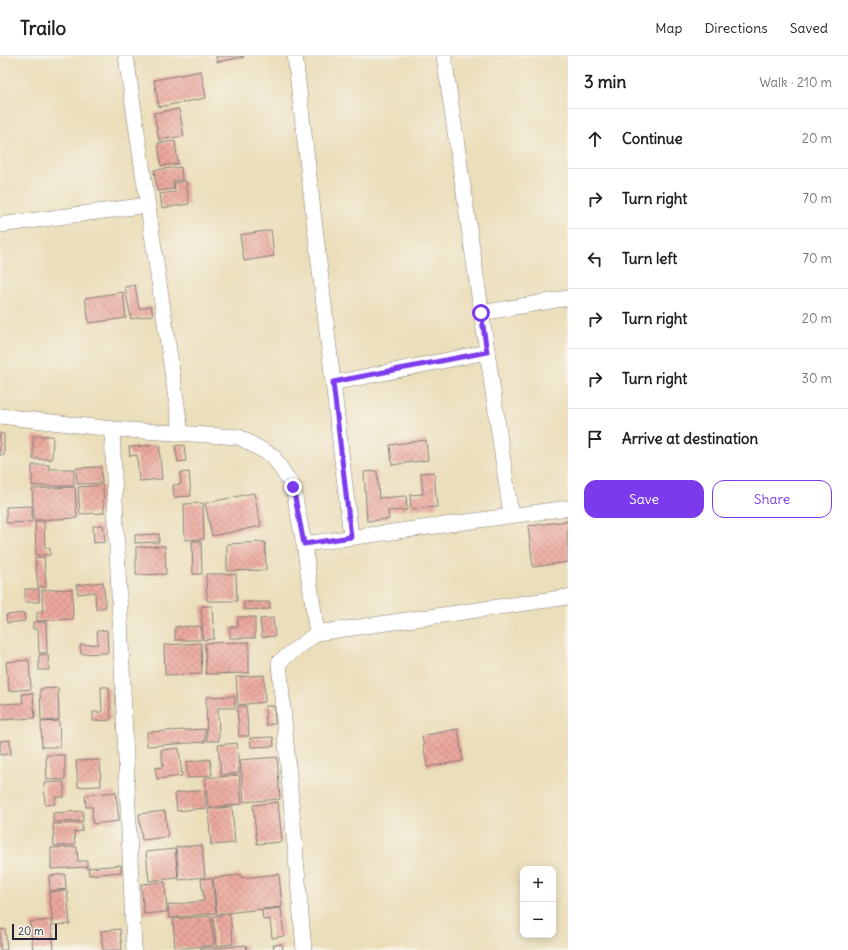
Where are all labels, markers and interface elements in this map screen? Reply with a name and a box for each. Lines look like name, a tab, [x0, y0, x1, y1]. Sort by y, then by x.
text: Trailo	[20, 16, 66, 40]
text: Map	[655, 19, 682, 37]
text: Directions	[704, 19, 768, 37]
text: Saved	[790, 19, 828, 37]
text: 3 min	[584, 71, 626, 93]
text: Walk · 210 m	[759, 74, 832, 91]
icon: ahead	[584, 128, 606, 150]
text: Continue	[622, 129, 683, 148]
text: 20 m	[802, 130, 832, 147]
icon: right	[584, 188, 606, 210]
text: Turn right	[622, 189, 687, 208]
text: 70 m	[803, 190, 832, 207]
icon: left	[584, 248, 606, 270]
text: Turn left	[622, 249, 677, 268]
text: 70 m	[803, 250, 832, 267]
route start	[472, 304, 490, 322]
icon: right	[584, 308, 606, 330]
text: Turn right	[622, 309, 687, 328]
text: 20 m	[802, 310, 832, 327]
icon: right	[584, 368, 606, 390]
text: Turn right	[622, 369, 687, 388]
text: 30 m	[802, 370, 832, 387]
icon: arrive	[584, 428, 606, 450]
text: Arrive at destination	[622, 429, 758, 448]
route end	[284, 478, 302, 496]
button: Save	[584, 480, 704, 518]
button: Share	[712, 480, 832, 518]
map controls	[520, 866, 556, 938]
button: +	[520, 866, 556, 902]
button: −	[520, 902, 556, 938]
scale bar	[12, 922, 57, 941]
text: 20 m	[18, 924, 44, 938]

